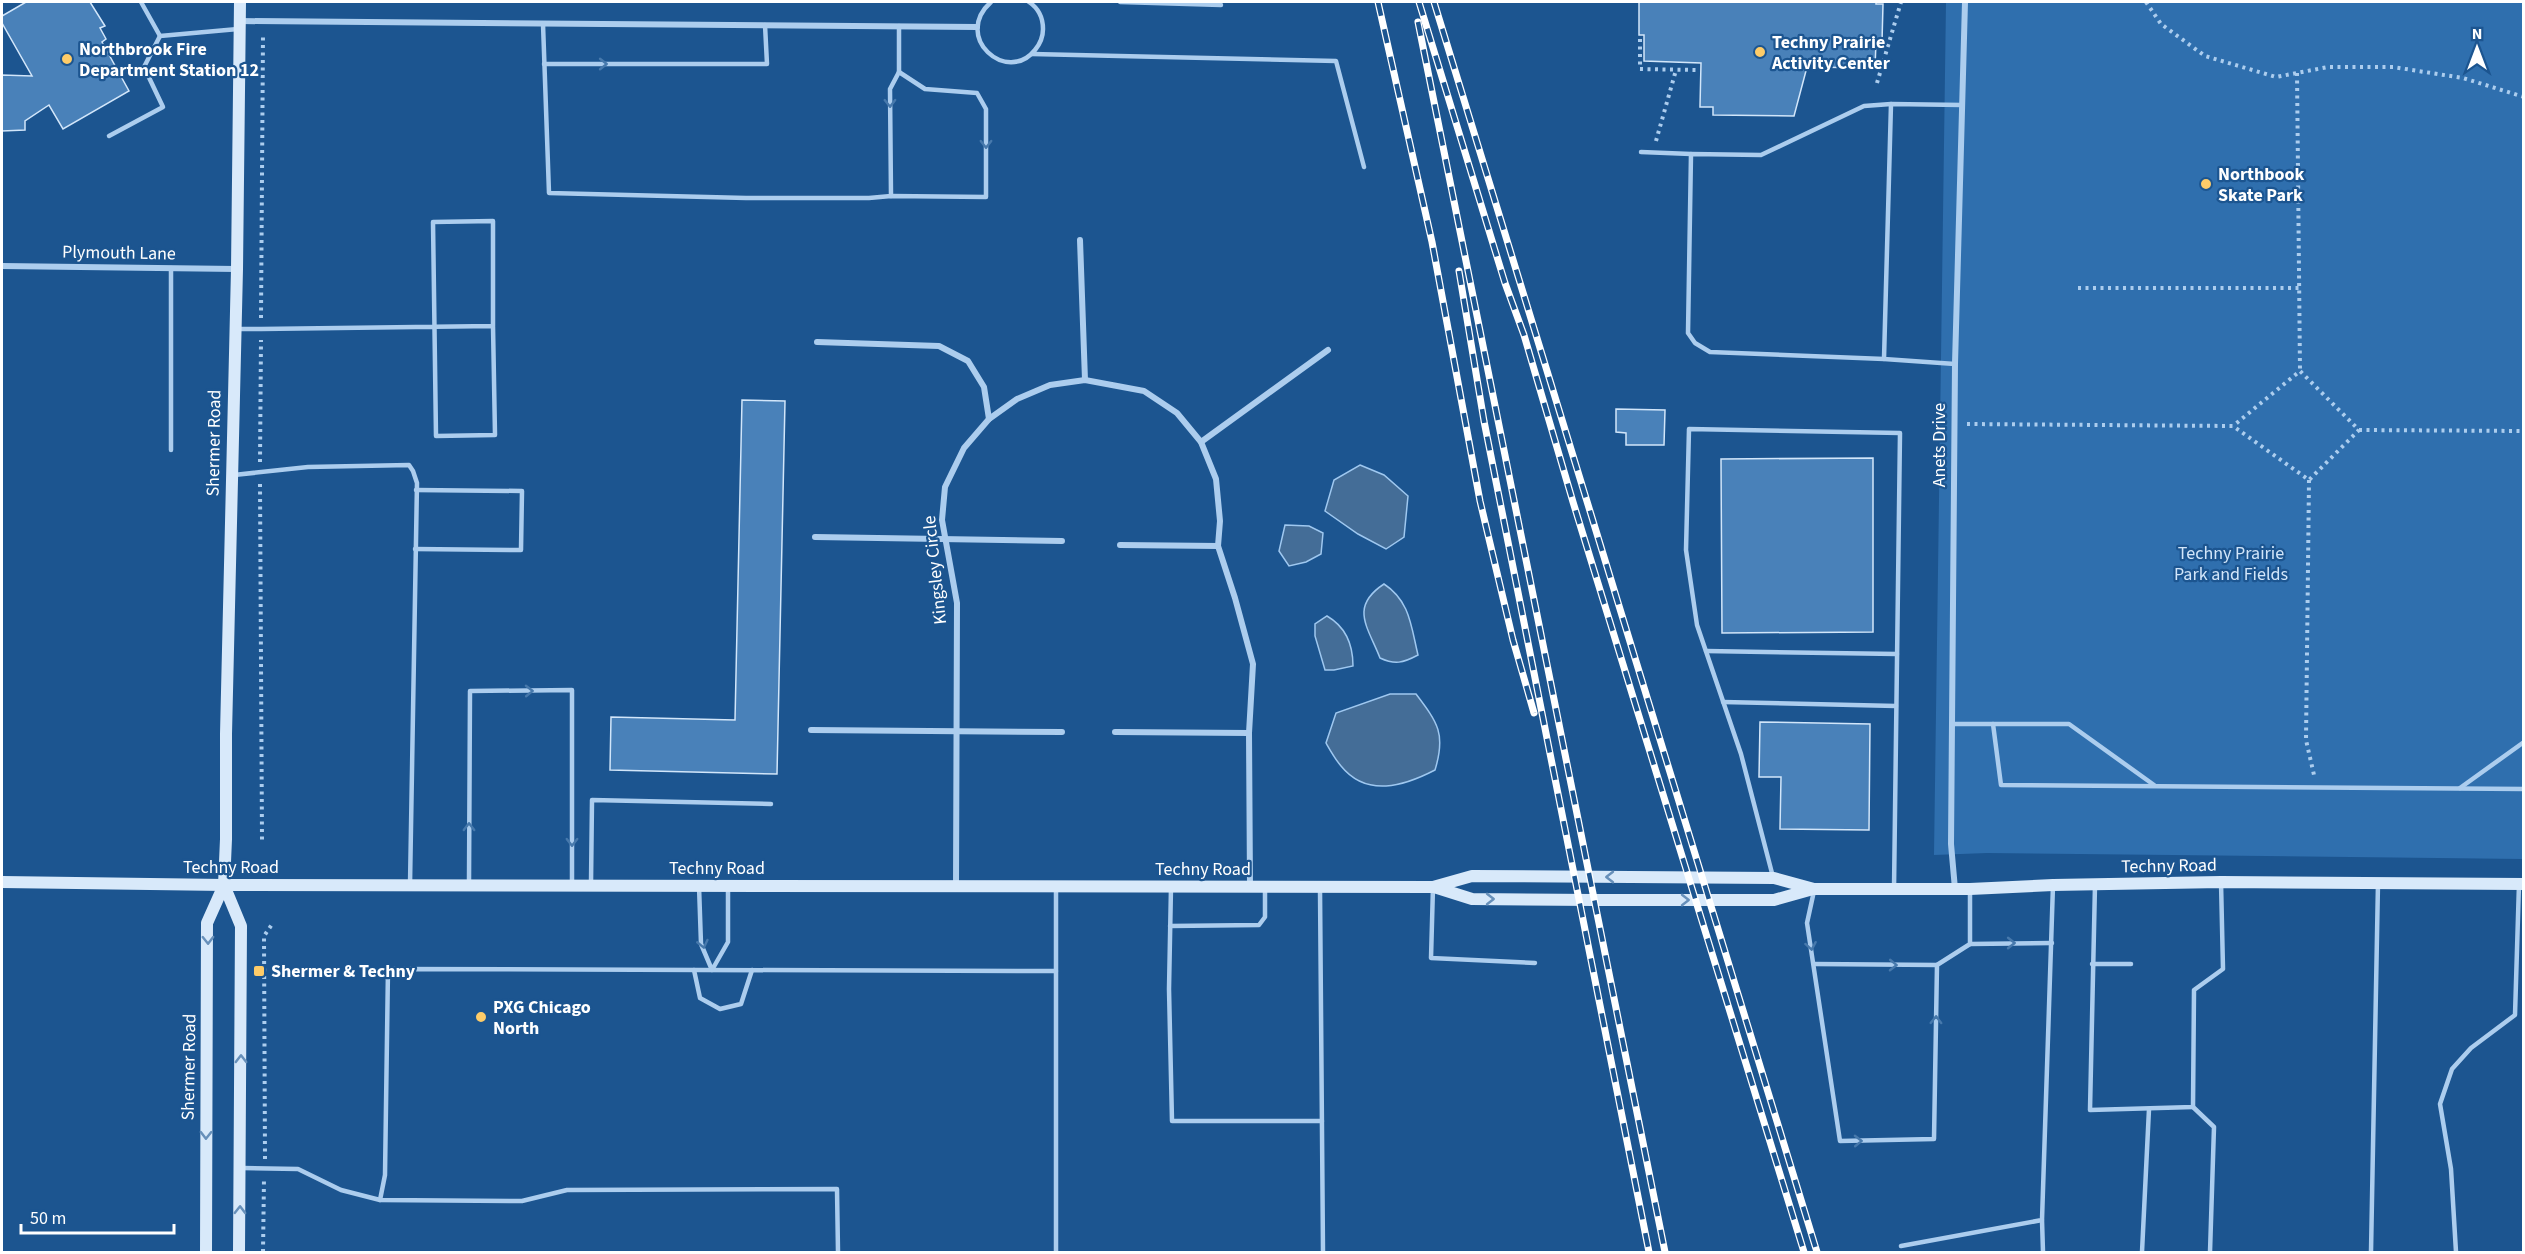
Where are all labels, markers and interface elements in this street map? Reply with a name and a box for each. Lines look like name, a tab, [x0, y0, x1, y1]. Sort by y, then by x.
north arrow	[2447, 18, 2507, 78]
text: N	[2472, 23, 2482, 45]
place label: Techny Prairie Activity Center	[1771, 30, 1891, 76]
place label: Northbrook Fire Department Station 12	[79, 37, 259, 83]
marker: Techny Prairie Activity Center	[1753, 45, 1767, 59]
marker: Northbrook Fire Department Station 12	[60, 52, 74, 66]
one-way arrow	[598, 58, 607, 70]
one-way arrow	[884, 99, 896, 108]
one-way arrow	[980, 140, 992, 149]
place label: Northbook Skate Park	[2218, 162, 2305, 208]
marker: Northbook Skate Park	[2199, 177, 2213, 191]
street label: Plymouth Lane	[62, 240, 176, 266]
street label: Shermer Road	[201, 389, 227, 497]
street label: Anets Drive	[1927, 403, 1952, 487]
street label: Kingsley Circle	[917, 514, 953, 626]
park label: Techny Prairie Park and Fields	[2174, 541, 2288, 587]
one-way arrow	[525, 685, 534, 697]
one-way arrow	[463, 823, 475, 832]
one-way arrow	[566, 838, 578, 847]
street label: Techny Road	[2121, 853, 2217, 879]
street label: Techny Road	[183, 855, 279, 880]
street label: Techny Road	[669, 856, 765, 881]
street label: Techny Road	[1155, 857, 1251, 882]
one-way arrow	[1606, 871, 1615, 883]
one-way arrow	[1485, 893, 1494, 905]
one-way arrow	[1680, 894, 1689, 906]
one-way arrow	[201, 935, 214, 944]
one-way arrow	[2007, 937, 2016, 949]
one-way arrow	[696, 939, 709, 949]
one-way arrow	[1804, 941, 1817, 951]
place label: Shermer & Techny	[271, 959, 416, 984]
one-way arrow	[1889, 959, 1898, 971]
marker: Shermer & Techny	[252, 964, 266, 978]
place label: PXG Chicago North	[493, 995, 591, 1041]
marker: PXG Chicago North	[474, 1010, 488, 1024]
street label: Shermer Road	[176, 1013, 202, 1121]
one-way arrow	[1930, 1016, 1942, 1025]
one-way arrow	[235, 1054, 247, 1063]
one-way arrow	[200, 1130, 212, 1139]
one-way arrow	[1854, 1135, 1863, 1147]
scale bar	[21, 1197, 174, 1235]
text: 50 m	[30, 1206, 66, 1231]
one-way arrow	[234, 1206, 246, 1215]

